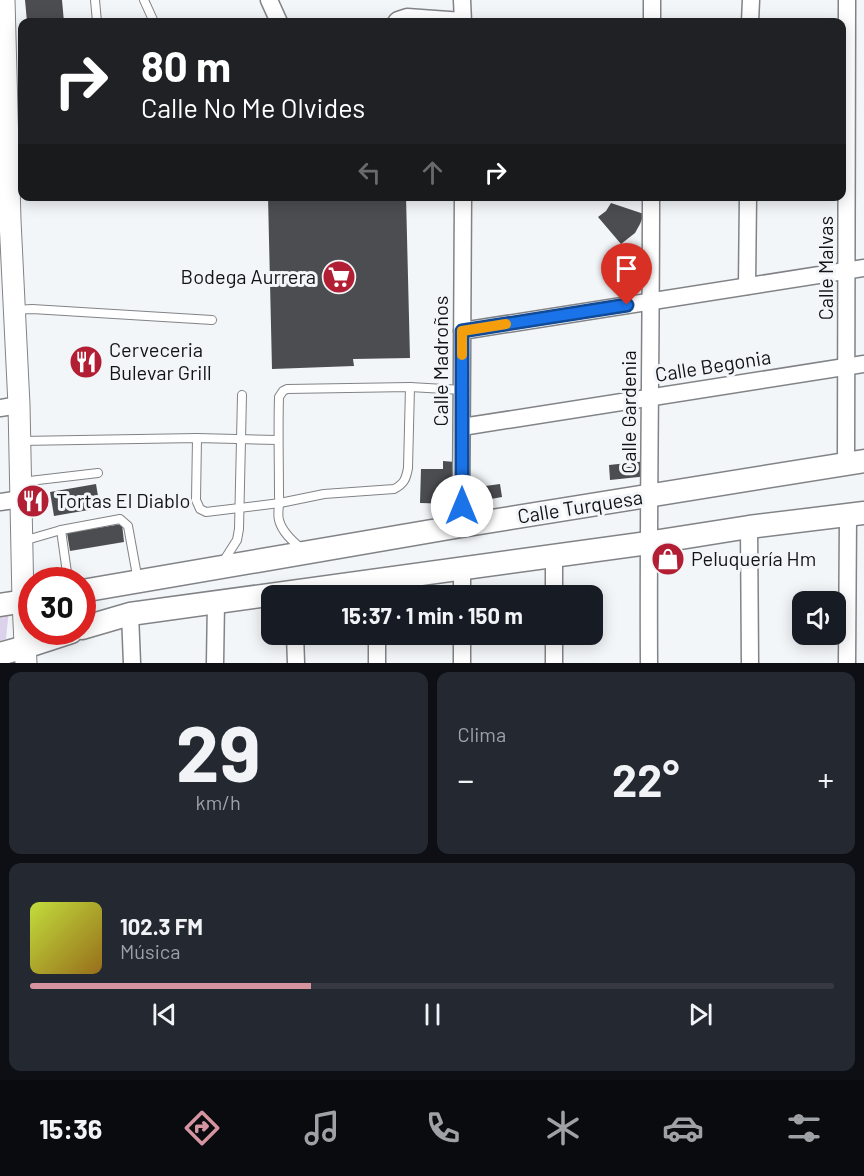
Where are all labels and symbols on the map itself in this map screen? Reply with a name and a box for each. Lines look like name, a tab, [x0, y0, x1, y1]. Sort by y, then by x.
street label: Calle Malvas	[813, 216, 837, 320]
pin	[601, 243, 652, 305]
supermarket icon: Bodega Aurrera	[321, 259, 357, 295]
place label: Bodega Aurrera	[181, 264, 316, 288]
street label: Calle Madroños	[428, 296, 452, 426]
place label: Cerveceria Bulevar Grill	[109, 337, 212, 384]
restaurant icon: Cerveceria Bulevar Grill	[68, 344, 104, 380]
street label: Calle Begonia	[653, 344, 772, 386]
street label: Calle Gardenia	[616, 350, 640, 474]
position arrow	[430, 474, 494, 538]
restaurant icon: Tortas El Diablo	[15, 483, 51, 519]
street label: Calle Turquesa	[516, 484, 644, 528]
place label: Tortas El Diablo	[56, 488, 190, 512]
shop icon: Peluquería Hm	[650, 541, 686, 577]
place label: Peluquería Hm	[691, 546, 816, 570]
speed limit sign: 30	[18, 567, 96, 645]

